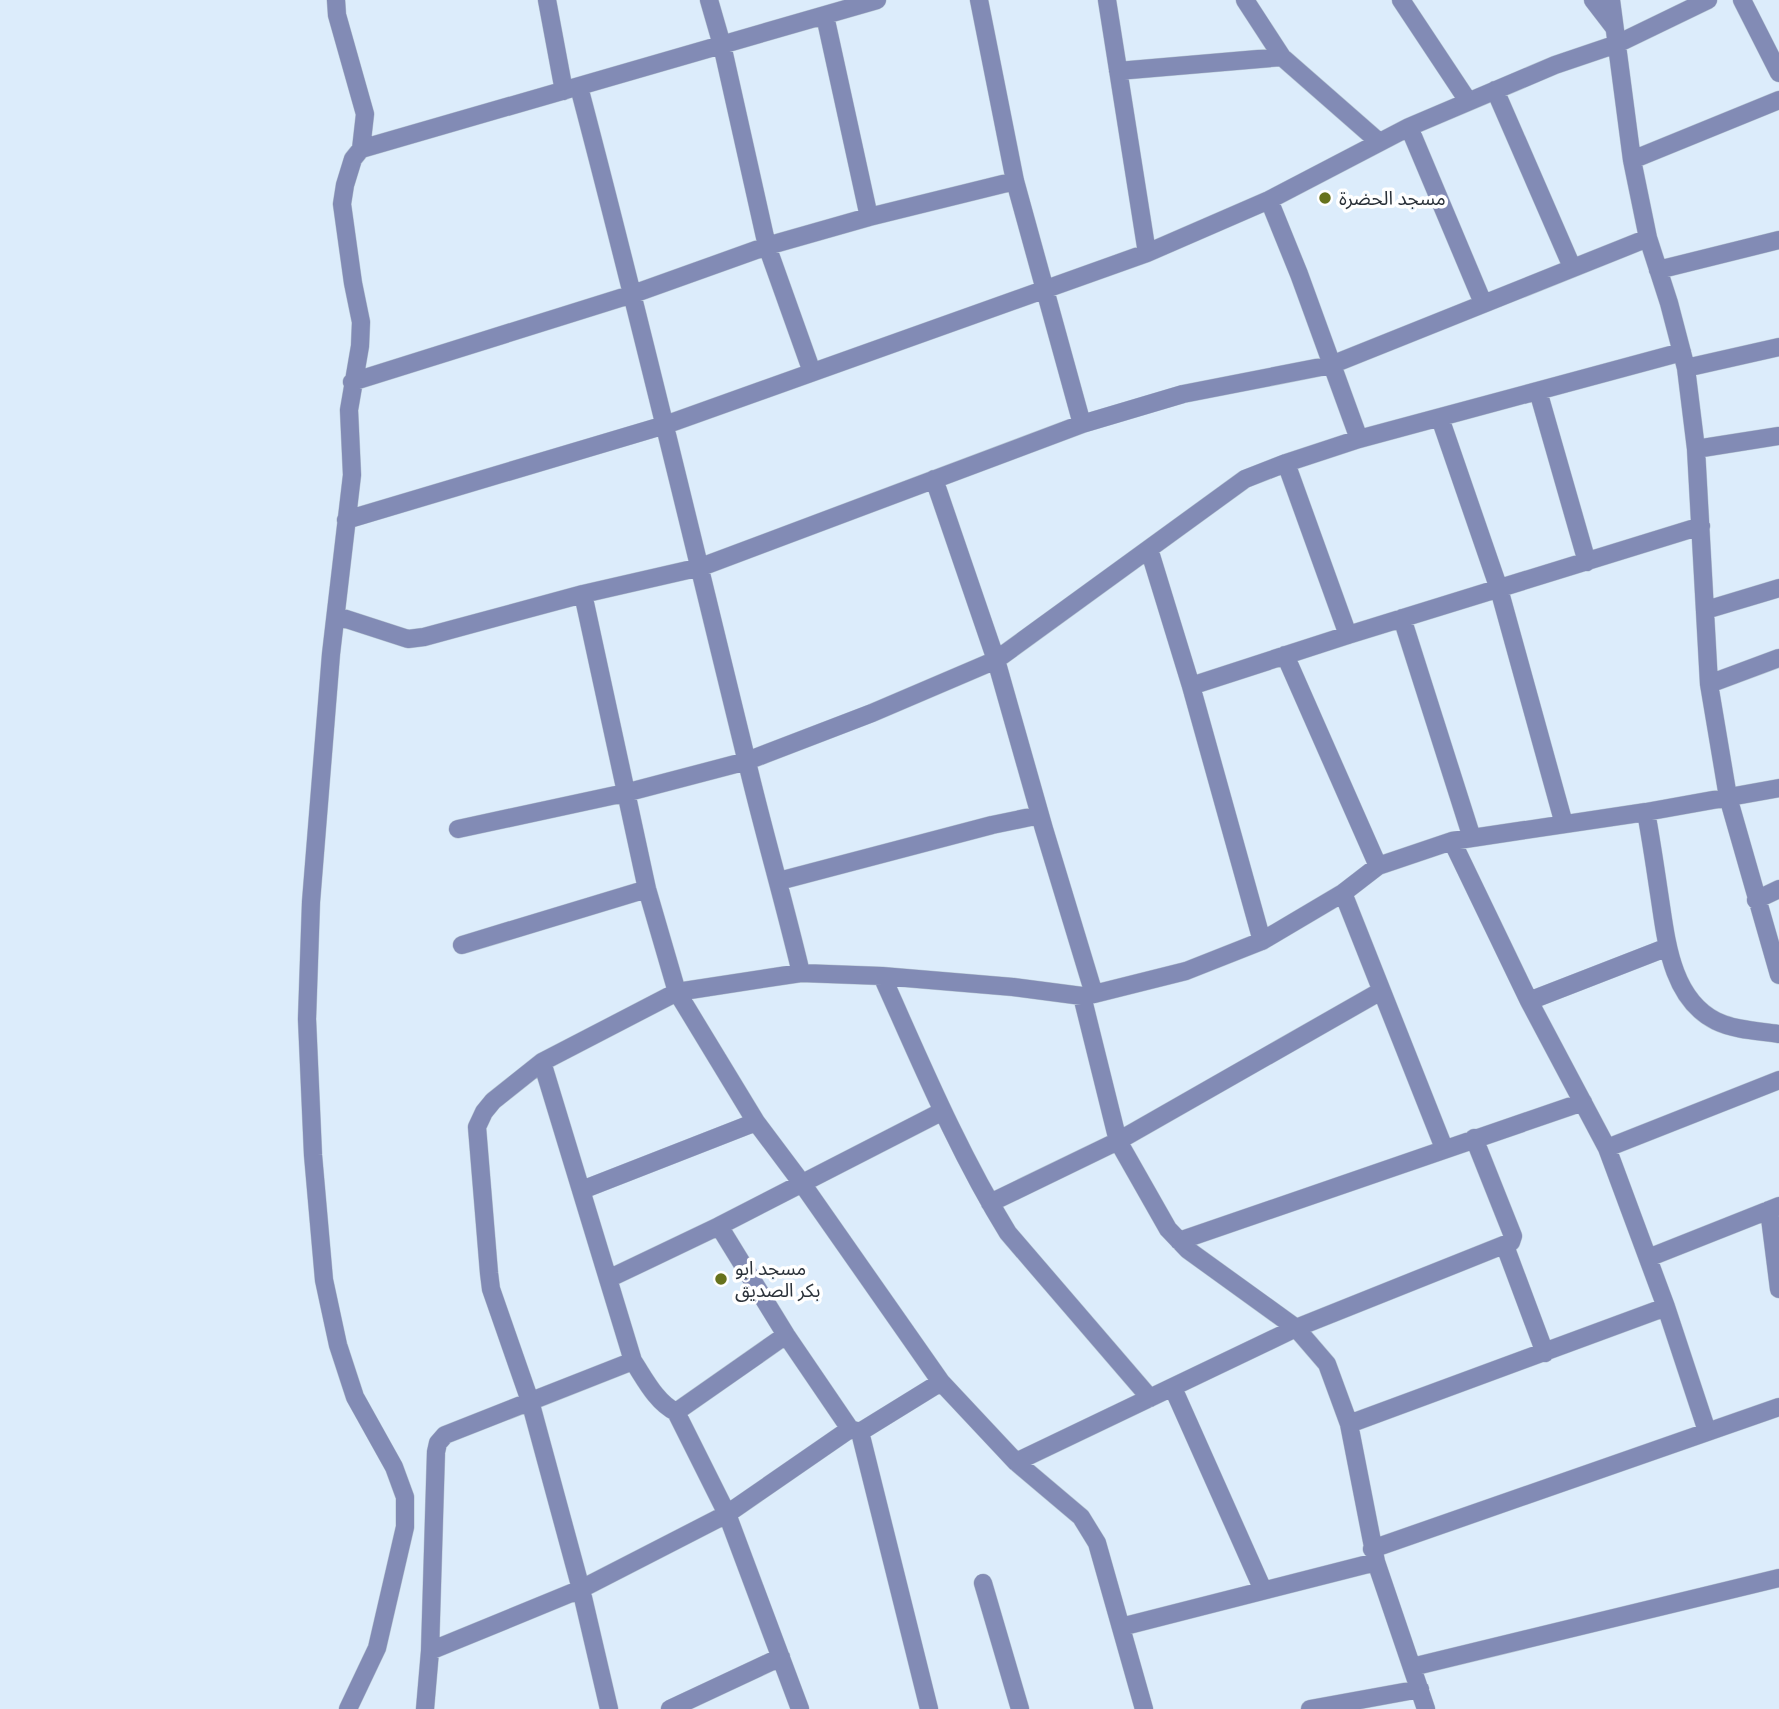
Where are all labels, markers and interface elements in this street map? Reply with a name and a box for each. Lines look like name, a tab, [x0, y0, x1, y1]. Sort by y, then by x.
place label: مسجد الحضرة	[1339, 187, 1446, 210]
marker: مسجد الحضرة	[1317, 190, 1333, 206]
place label: مسجد ابو بكر الصديق	[735, 1257, 820, 1302]
marker: مسجد ابو بكر الصديق	[713, 1271, 729, 1287]

